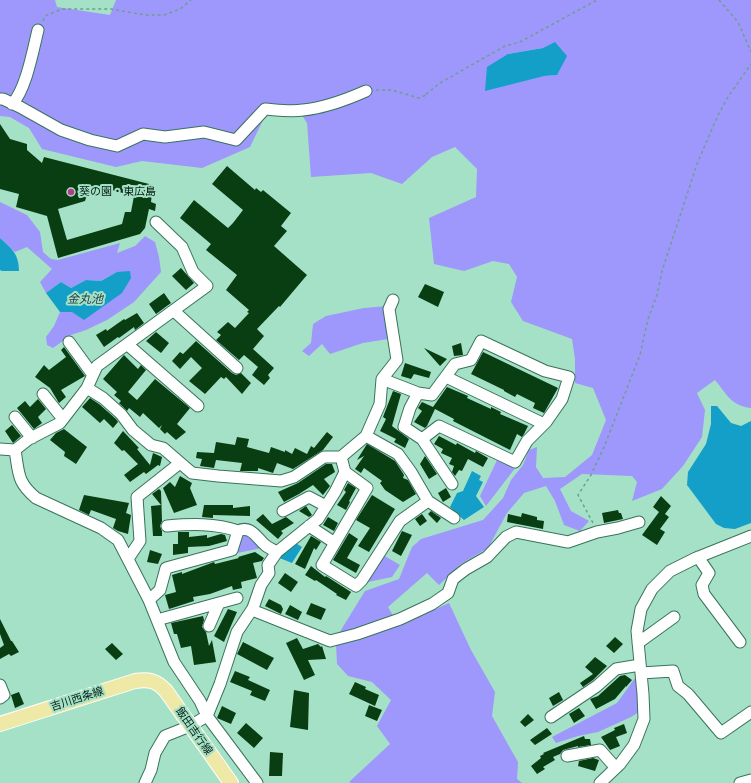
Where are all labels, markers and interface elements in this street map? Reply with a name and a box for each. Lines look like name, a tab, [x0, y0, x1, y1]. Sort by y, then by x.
place label: 葵の園・東広島	[79, 185, 156, 199]
marker: 葵の園・東広島	[66, 187, 76, 197]
water label: 金丸池	[67, 292, 103, 306]
street label: 吉川西条線	[49, 684, 105, 714]
street label: 飯田吉行線	[173, 705, 215, 757]

